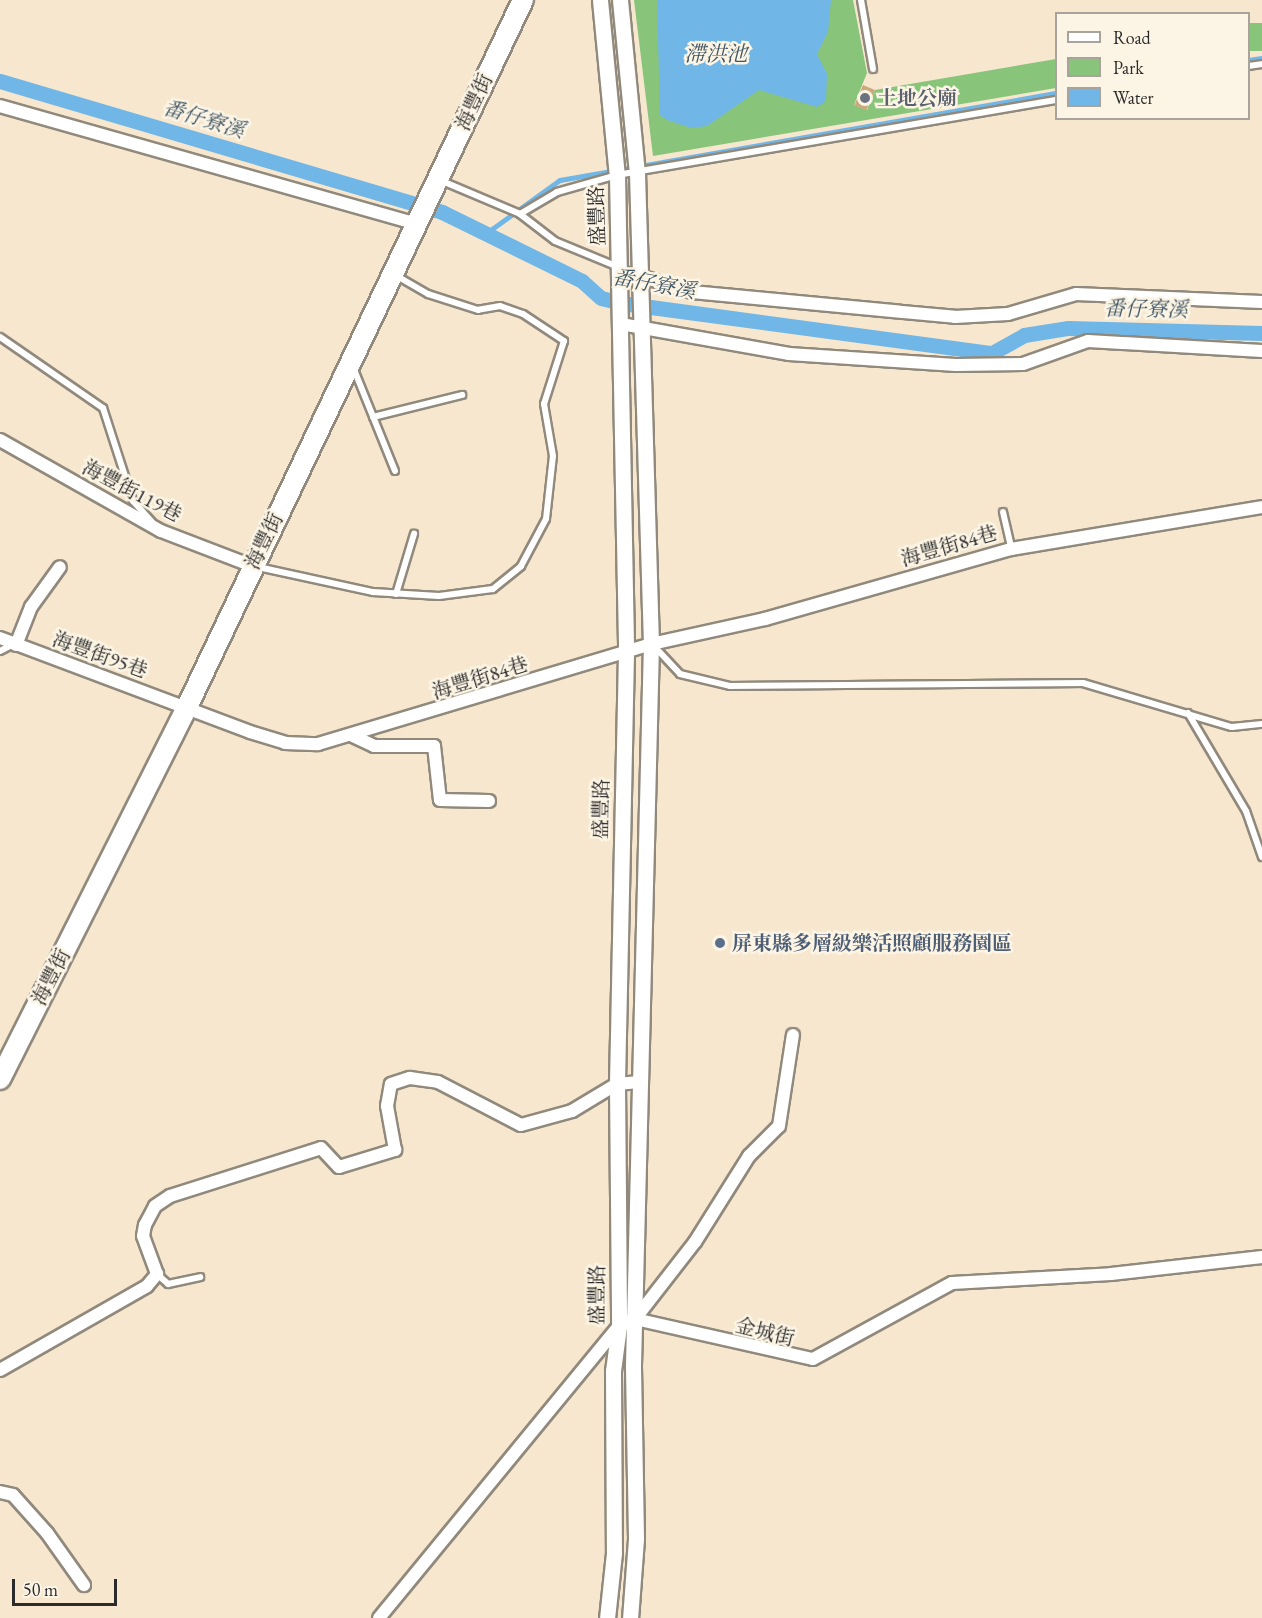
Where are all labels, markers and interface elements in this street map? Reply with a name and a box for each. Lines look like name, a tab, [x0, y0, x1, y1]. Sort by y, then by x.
legend	[1055, 12, 1250, 120]
text: Road	[1113, 26, 1151, 49]
water label: 滯洪池	[685, 41, 747, 67]
text: Park	[1113, 56, 1144, 79]
street label: 海豐街	[450, 70, 498, 134]
place label: 土地公廟	[877, 86, 957, 110]
text: Water	[1113, 86, 1154, 109]
marker: 土地公廟	[858, 91, 872, 105]
water label: 番仔寮溪	[160, 95, 248, 143]
street label: 盛豐路	[584, 186, 610, 246]
water label: 番仔寮溪	[610, 264, 698, 304]
water label: 番仔寮溪	[1104, 296, 1188, 322]
street label: 海豐街119巷	[78, 455, 186, 527]
street label: 海豐街	[240, 509, 288, 573]
street label: 海豐街84巷	[898, 521, 1000, 571]
street label: 海豐街95巷	[49, 627, 151, 683]
street label: 海豐街84巷	[429, 652, 531, 704]
street label: 盛豐路	[588, 779, 614, 839]
place label: 屏東縣多層級樂活照顧服務園區	[732, 931, 1012, 955]
marker: 屏東縣多層級樂活照顧服務園區	[713, 936, 727, 950]
street label: 海豐街	[27, 945, 75, 1009]
street label: 盛豐路	[585, 1265, 609, 1325]
street label: 金城街	[733, 1313, 797, 1351]
scale bar	[15, 1567, 120, 1605]
text: 50 m	[23, 1578, 58, 1601]

